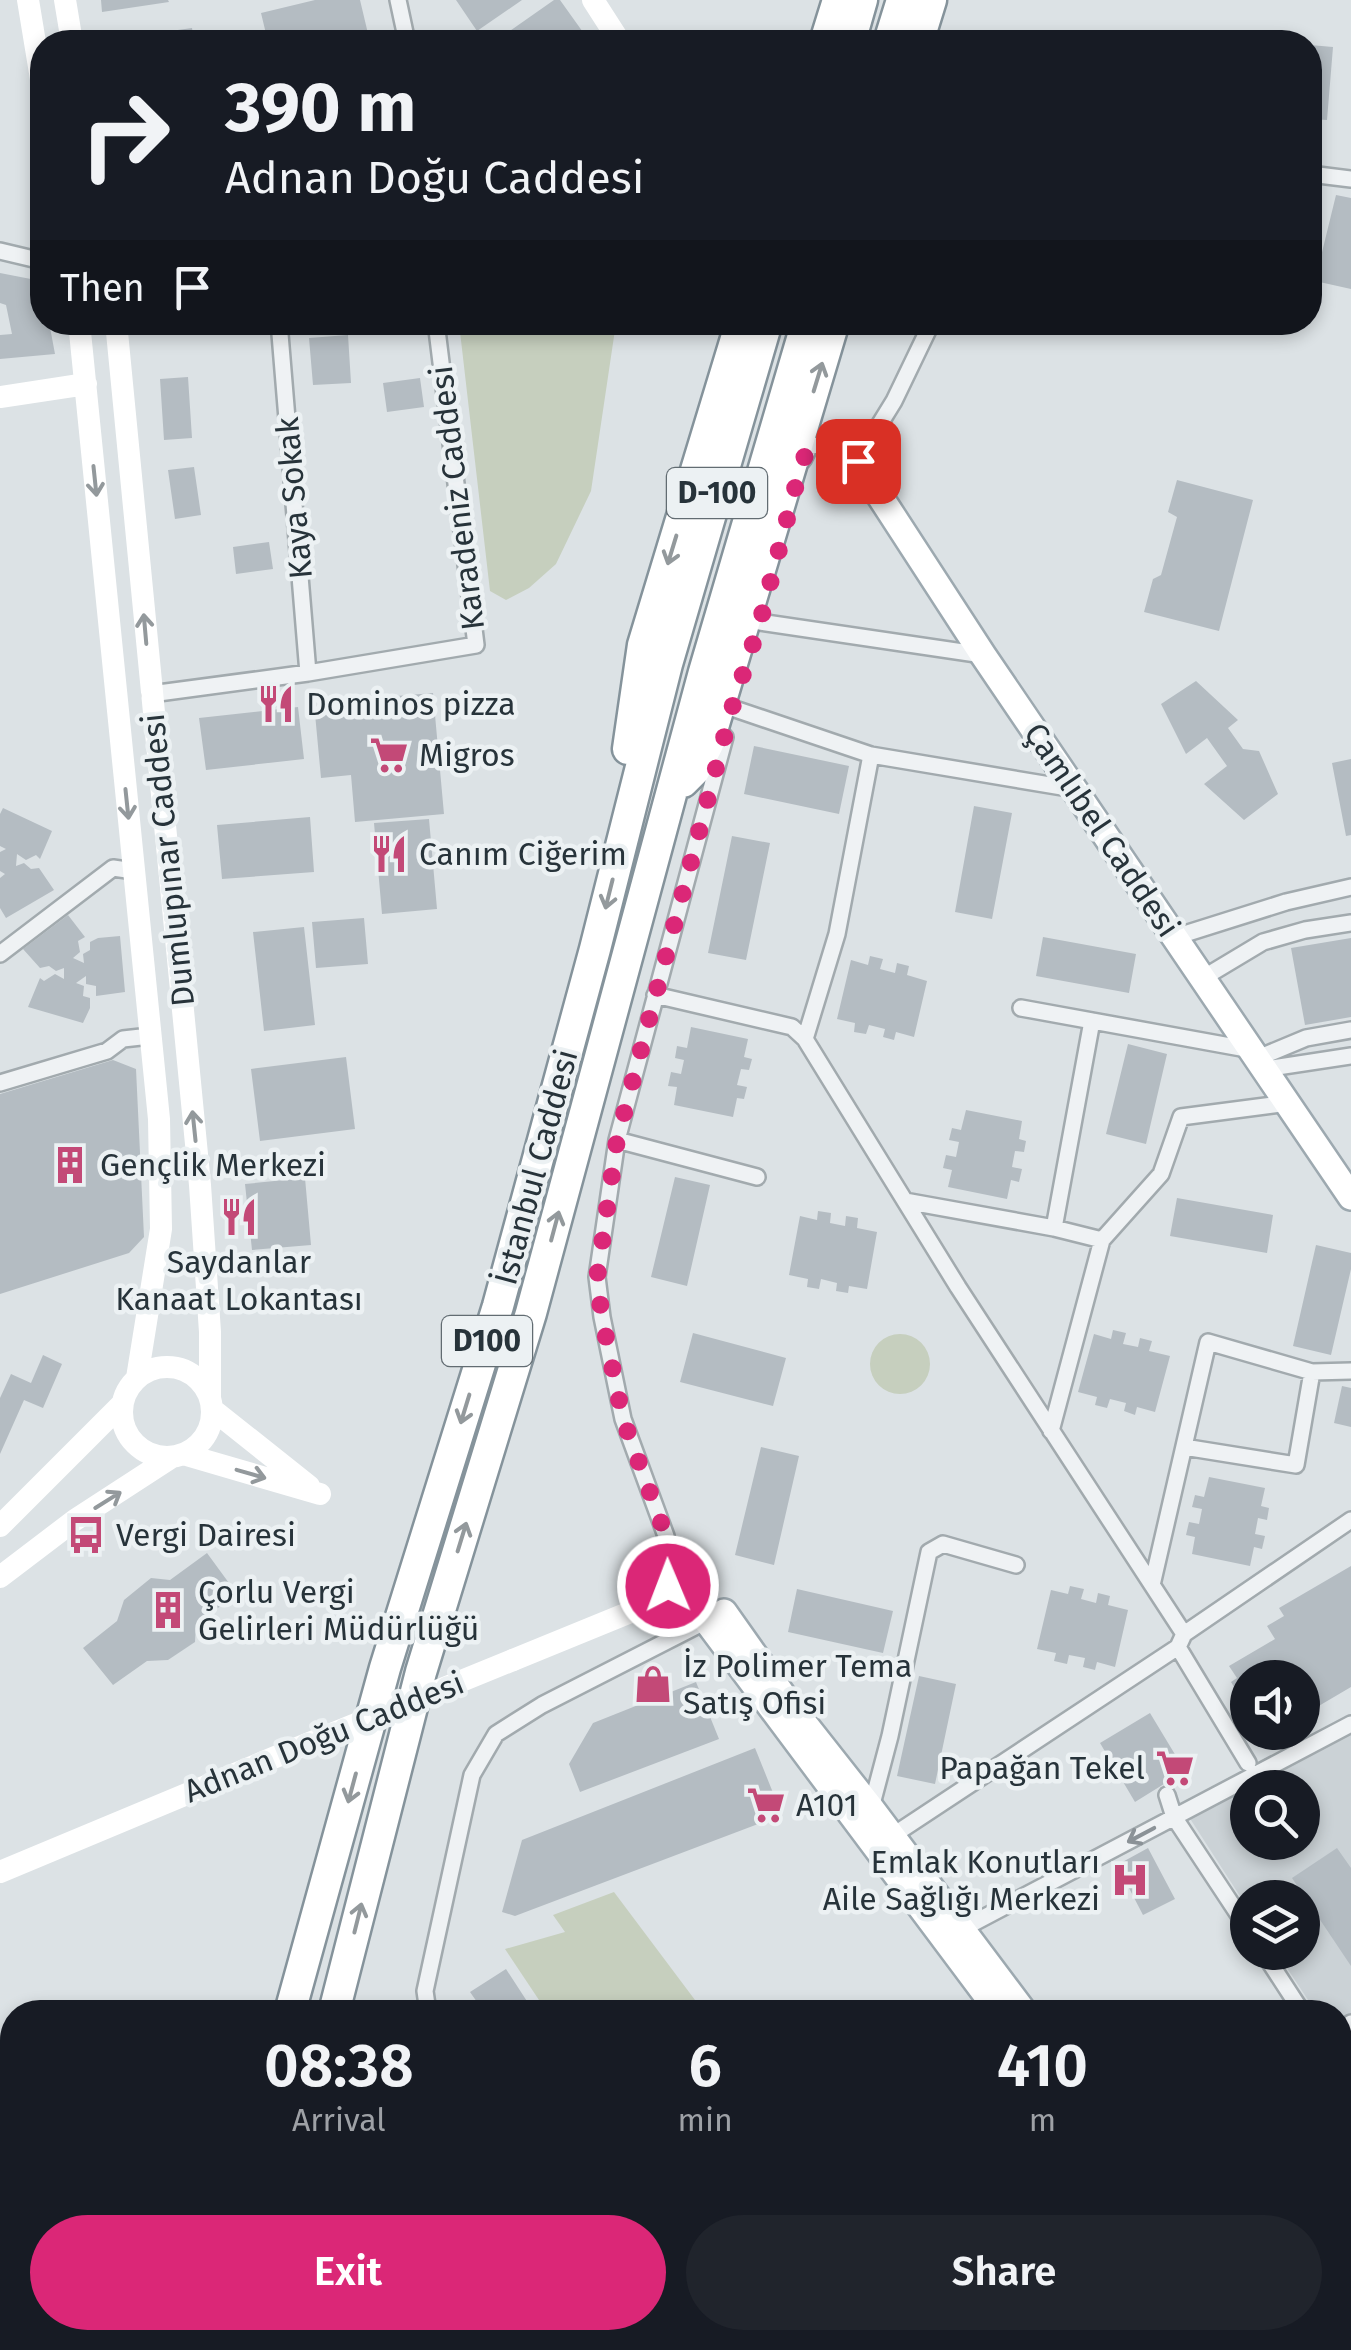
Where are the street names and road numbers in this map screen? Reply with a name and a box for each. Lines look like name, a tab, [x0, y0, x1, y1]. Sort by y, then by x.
street label: Karadeniz Caddesi	[422, 364, 492, 632]
street label: Kaya Sokak	[268, 415, 320, 581]
road number: D-100	[667, 468, 767, 518]
street label: Dumlupınar Caddesi	[134, 712, 202, 1008]
street label: Çamlıbel Caddesi	[1016, 716, 1188, 944]
street label: İstanbul Caddesi	[486, 1045, 586, 1289]
road number: D100	[442, 1316, 532, 1366]
street label: Adnan Doğu Caddesi	[179, 1664, 469, 1810]

